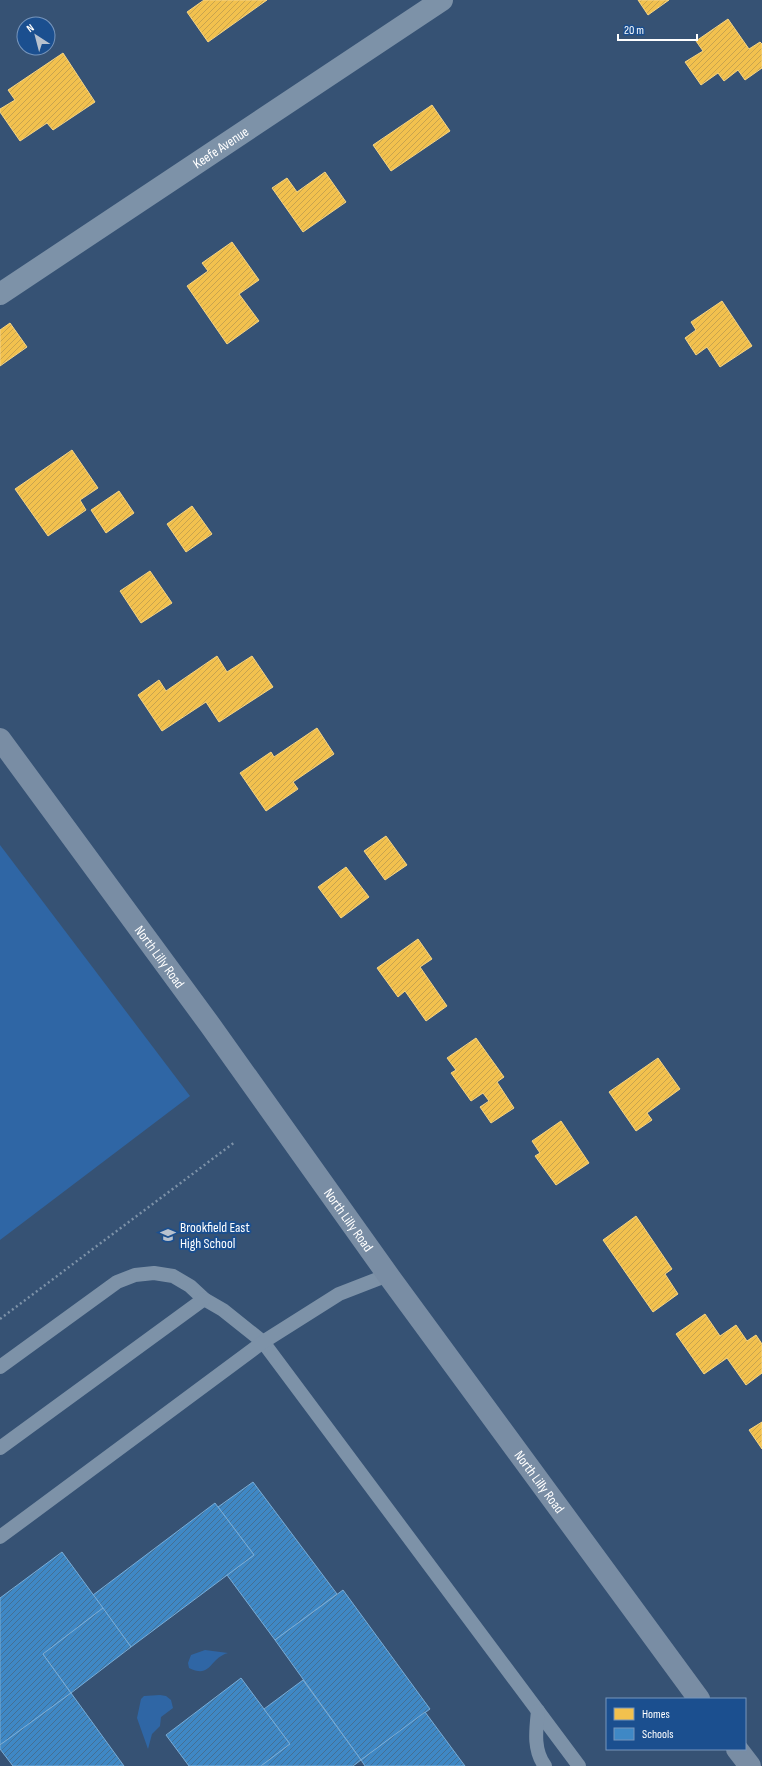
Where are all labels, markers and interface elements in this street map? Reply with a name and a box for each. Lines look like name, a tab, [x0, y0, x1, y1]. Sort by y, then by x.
north arrow	[16, 16, 56, 56]
scale bar	[618, 16, 697, 42]
text: N	[24, 21, 37, 35]
text: 20 m	[624, 23, 644, 38]
street label: Keefe Avenue	[190, 123, 252, 172]
street label: North Lilly Road	[131, 922, 188, 992]
street label: North Lilly Road	[320, 1185, 377, 1255]
place label: Brookfield East High School	[180, 1219, 250, 1252]
school or university icon: Brookfield East High School	[159, 1226, 177, 1244]
street label: North Lilly Road	[511, 1447, 568, 1517]
legend	[606, 1698, 746, 1750]
text: Homes	[642, 1707, 670, 1722]
text: Schools	[642, 1727, 674, 1742]

